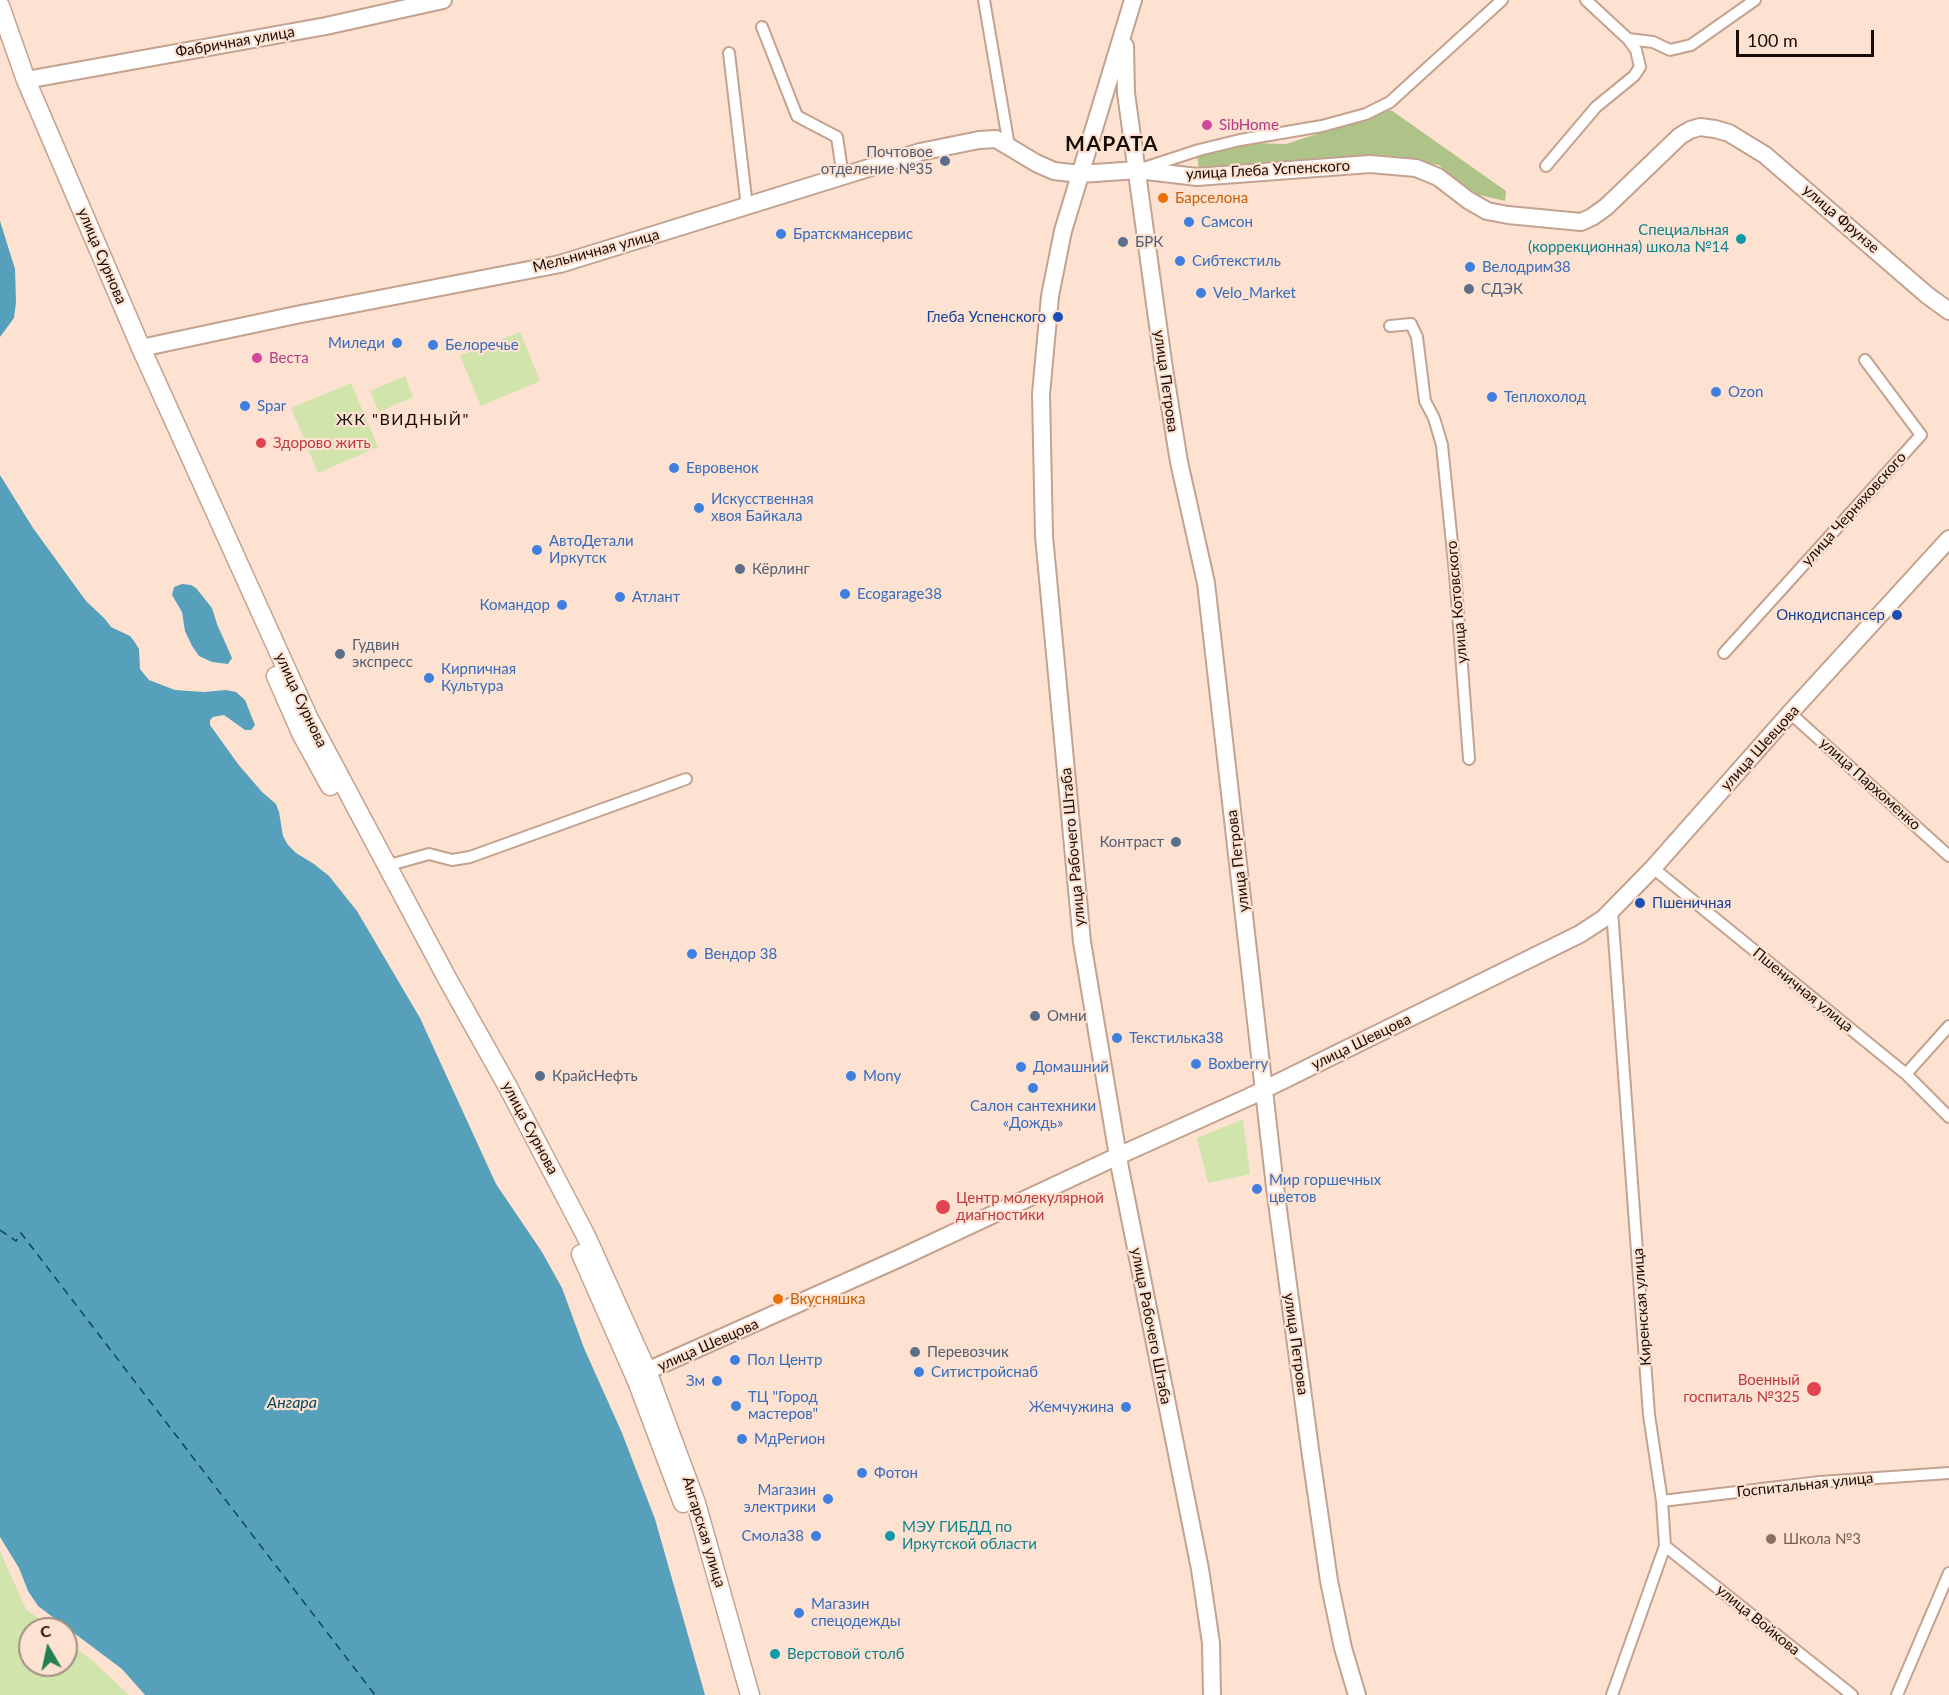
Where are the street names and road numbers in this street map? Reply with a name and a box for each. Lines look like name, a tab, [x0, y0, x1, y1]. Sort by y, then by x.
street label: Фабричная улица	[174, 23, 296, 61]
street label: улица Глеба Успенского	[1186, 157, 1350, 183]
street label: улица Фрунзе	[1799, 181, 1883, 257]
street label: улица Сурнова	[74, 205, 130, 307]
street label: Мельничная улица	[531, 225, 661, 277]
street label: улица Петрова	[1150, 329, 1182, 433]
street label: улица Черняховского	[1798, 448, 1910, 570]
street label: улица Котовского	[1443, 540, 1471, 664]
street label: улица Сурнова	[271, 650, 331, 750]
street label: улица Шевцова	[1717, 702, 1803, 794]
street label: улица Пархоменко	[1816, 734, 1924, 834]
street label: улица Рабочего Штаба	[1057, 767, 1089, 927]
street label: улица Петрова	[1223, 809, 1253, 913]
street label: Пшеничная улица	[1749, 944, 1857, 1036]
street label: улица Шевцова	[1308, 1010, 1414, 1074]
street label: улица Сурнова	[498, 1078, 562, 1178]
street label: улица Рабочего Штаба	[1127, 1246, 1175, 1406]
street label: Киренская улица	[1629, 1248, 1655, 1366]
street label: улица Петрова	[1280, 1292, 1312, 1396]
street label: улица Шевцова	[655, 1315, 761, 1375]
street label: Госпитальная улица	[1736, 1469, 1874, 1501]
street label: Ангарская улица	[679, 1474, 729, 1590]
street label: улица Войкова	[1713, 1581, 1803, 1659]

